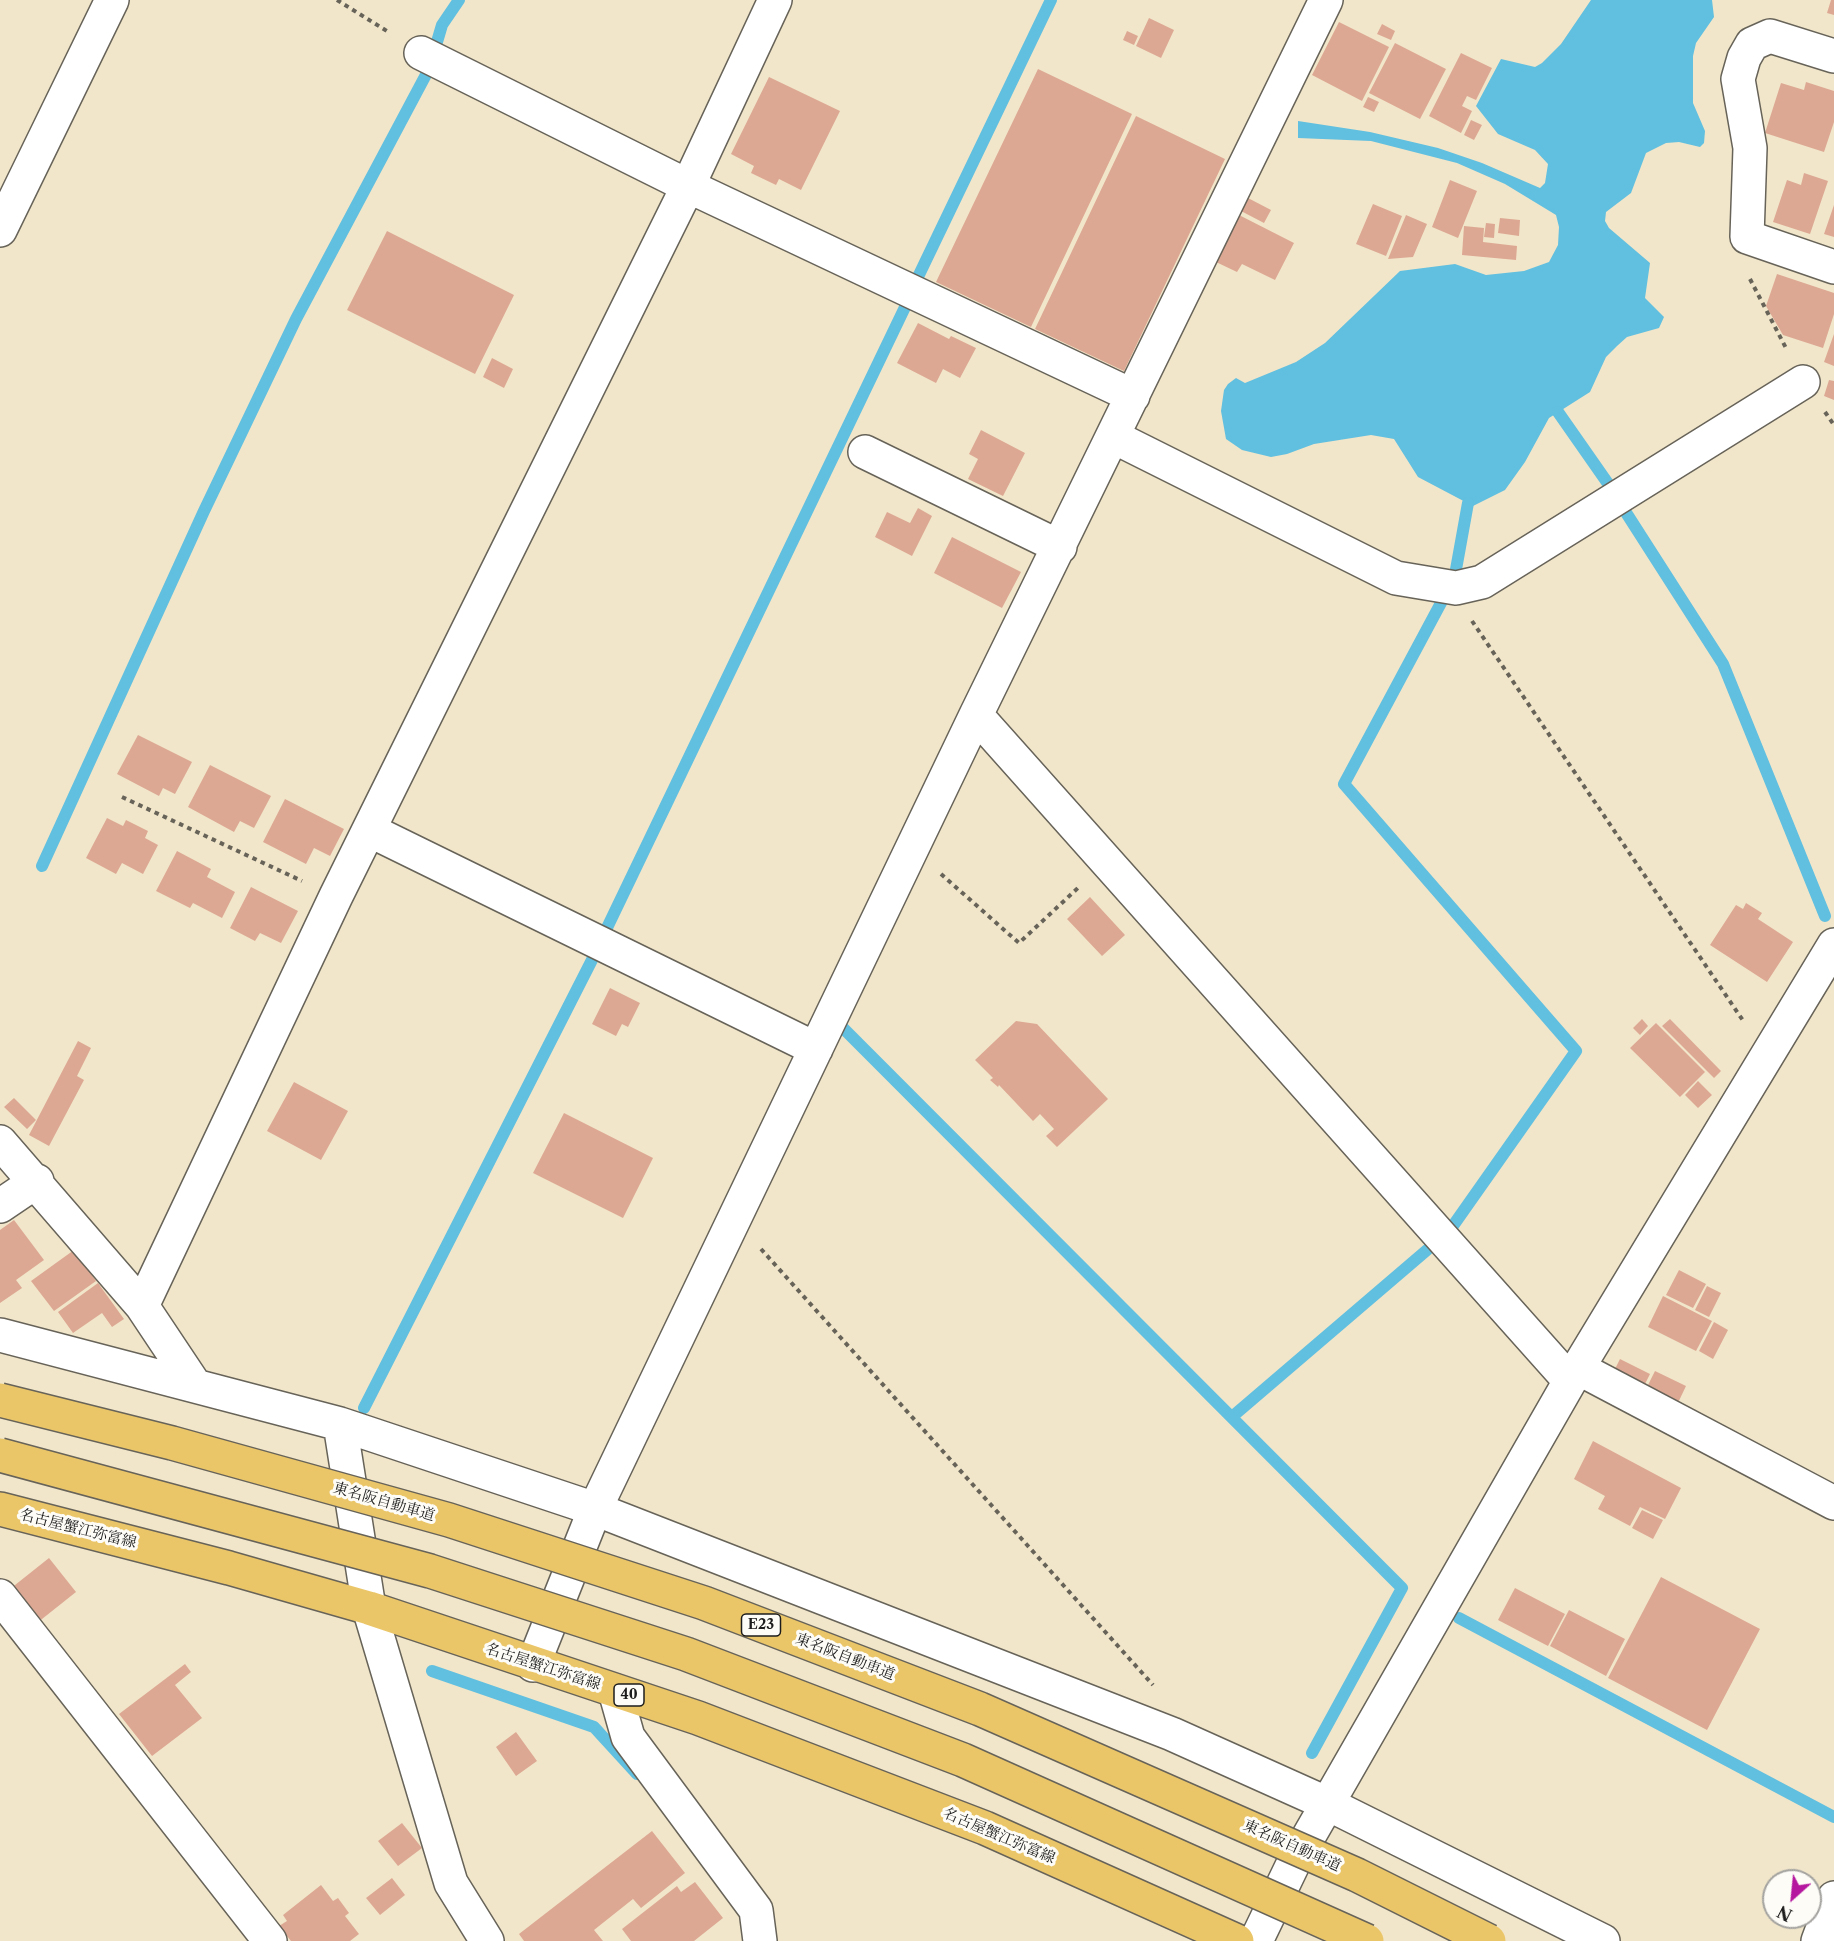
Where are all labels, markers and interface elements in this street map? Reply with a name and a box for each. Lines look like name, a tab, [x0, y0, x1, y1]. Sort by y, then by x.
street label: 東名阪自動車道	[331, 1479, 437, 1525]
street label: 名古屋蟹江弥富線	[18, 1506, 138, 1552]
road number: E23	[742, 1614, 780, 1636]
street label: 東名阪自動車道	[793, 1630, 897, 1684]
street label: 名古屋蟹江弥富線	[483, 1640, 603, 1694]
road number: 40	[614, 1684, 644, 1706]
street label: 名古屋蟹江弥富線	[940, 1804, 1058, 1868]
street label: 東名阪自動車道	[1240, 1816, 1344, 1876]
north arrow	[1762, 1869, 1822, 1929]
text: N	[1774, 1901, 1795, 1925]

